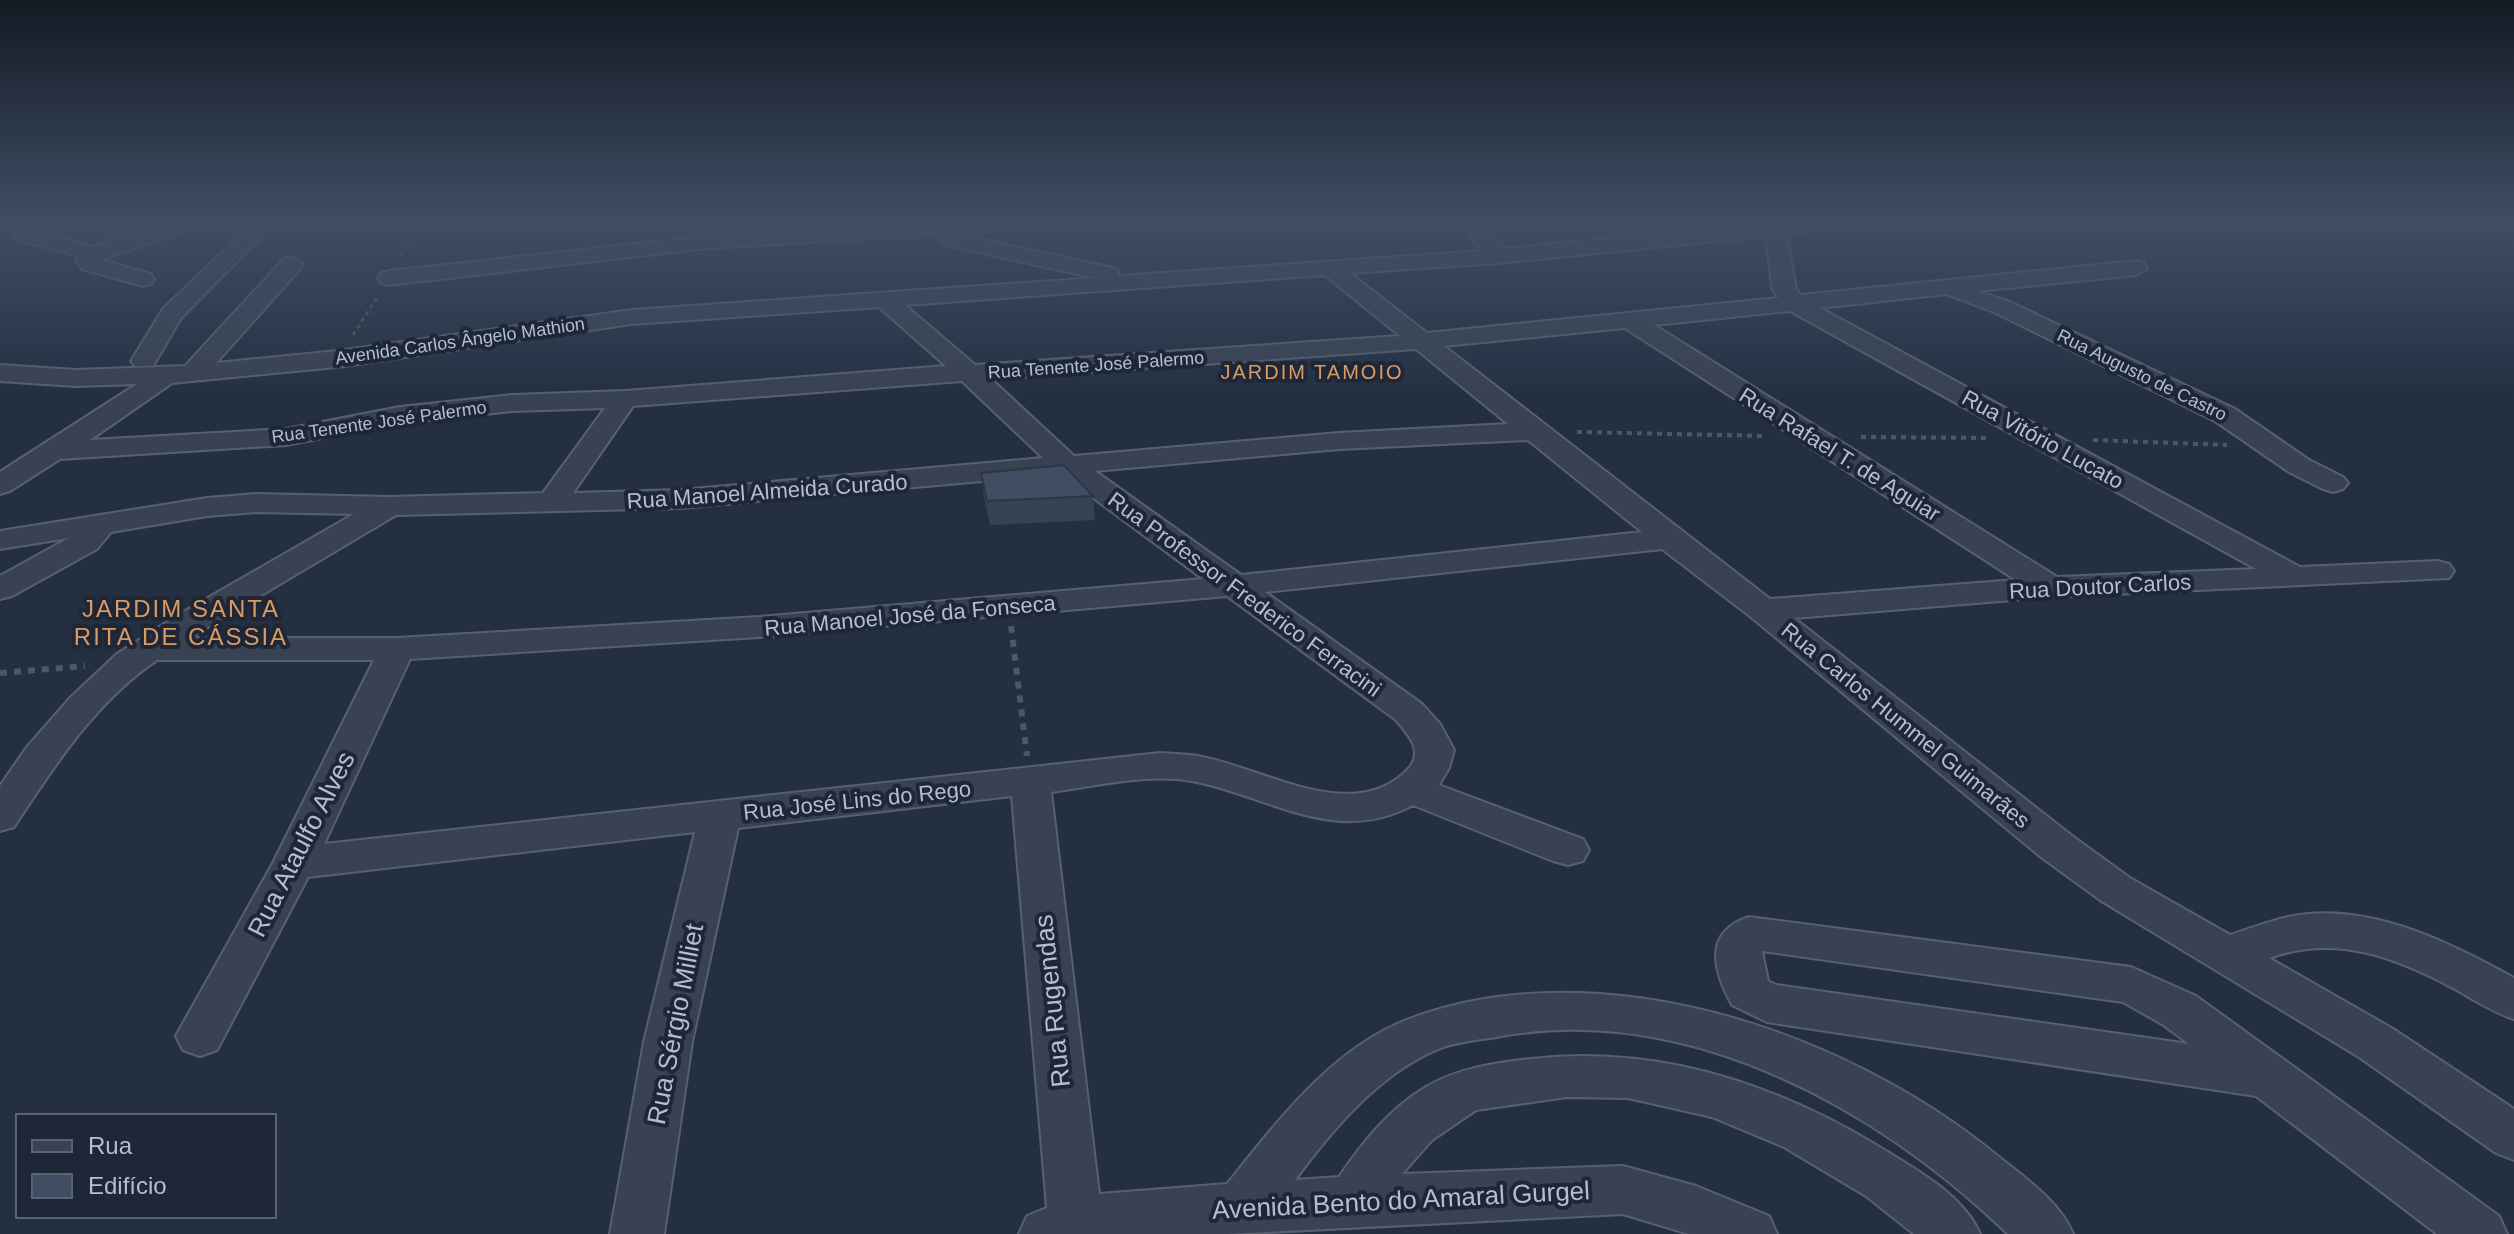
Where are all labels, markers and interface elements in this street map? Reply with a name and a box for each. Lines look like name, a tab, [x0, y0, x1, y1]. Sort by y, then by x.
street label: Avenida Carlos Ângelo Mathion	[334, 314, 586, 368]
street label: Rua Augusto de Castro	[2054, 325, 2230, 425]
street label: Rua Tenente José Palermo	[987, 347, 1205, 383]
district label: JARDIM TAMOIO	[1220, 361, 1404, 383]
street label: Rua Rafael T. de Aguiar	[1735, 382, 1945, 526]
street label: Rua Vitório Lucato	[1958, 385, 2128, 494]
street label: Rua Tenente José Palermo	[270, 397, 488, 447]
street label: Rua Manoel Almeida Curado	[626, 469, 908, 514]
street label: Rua Professor Frederico Ferracini	[1103, 487, 1386, 702]
street label: Rua Doutor Carlos	[2008, 569, 2192, 604]
street label: Rua Manoel José da Fonseca	[763, 590, 1057, 641]
district label: JARDIM SANTA RITA DE CÁSSIA	[74, 595, 288, 650]
street label: Rua Carlos Hummel Guimarães	[1777, 618, 2035, 833]
street label: Rua Ataulfo Alves	[241, 746, 361, 942]
street label: Rua José Lins do Rego	[742, 776, 972, 825]
street label: Rua Rugendas	[1028, 913, 1076, 1089]
street label: Rua Sérgio Milliet	[641, 920, 709, 1127]
legend	[16, 1114, 276, 1218]
text: Rua	[88, 1132, 133, 1159]
text: Edifício	[88, 1172, 167, 1199]
street label: Avenida Bento do Amaral Gurgel	[1211, 1175, 1591, 1225]

